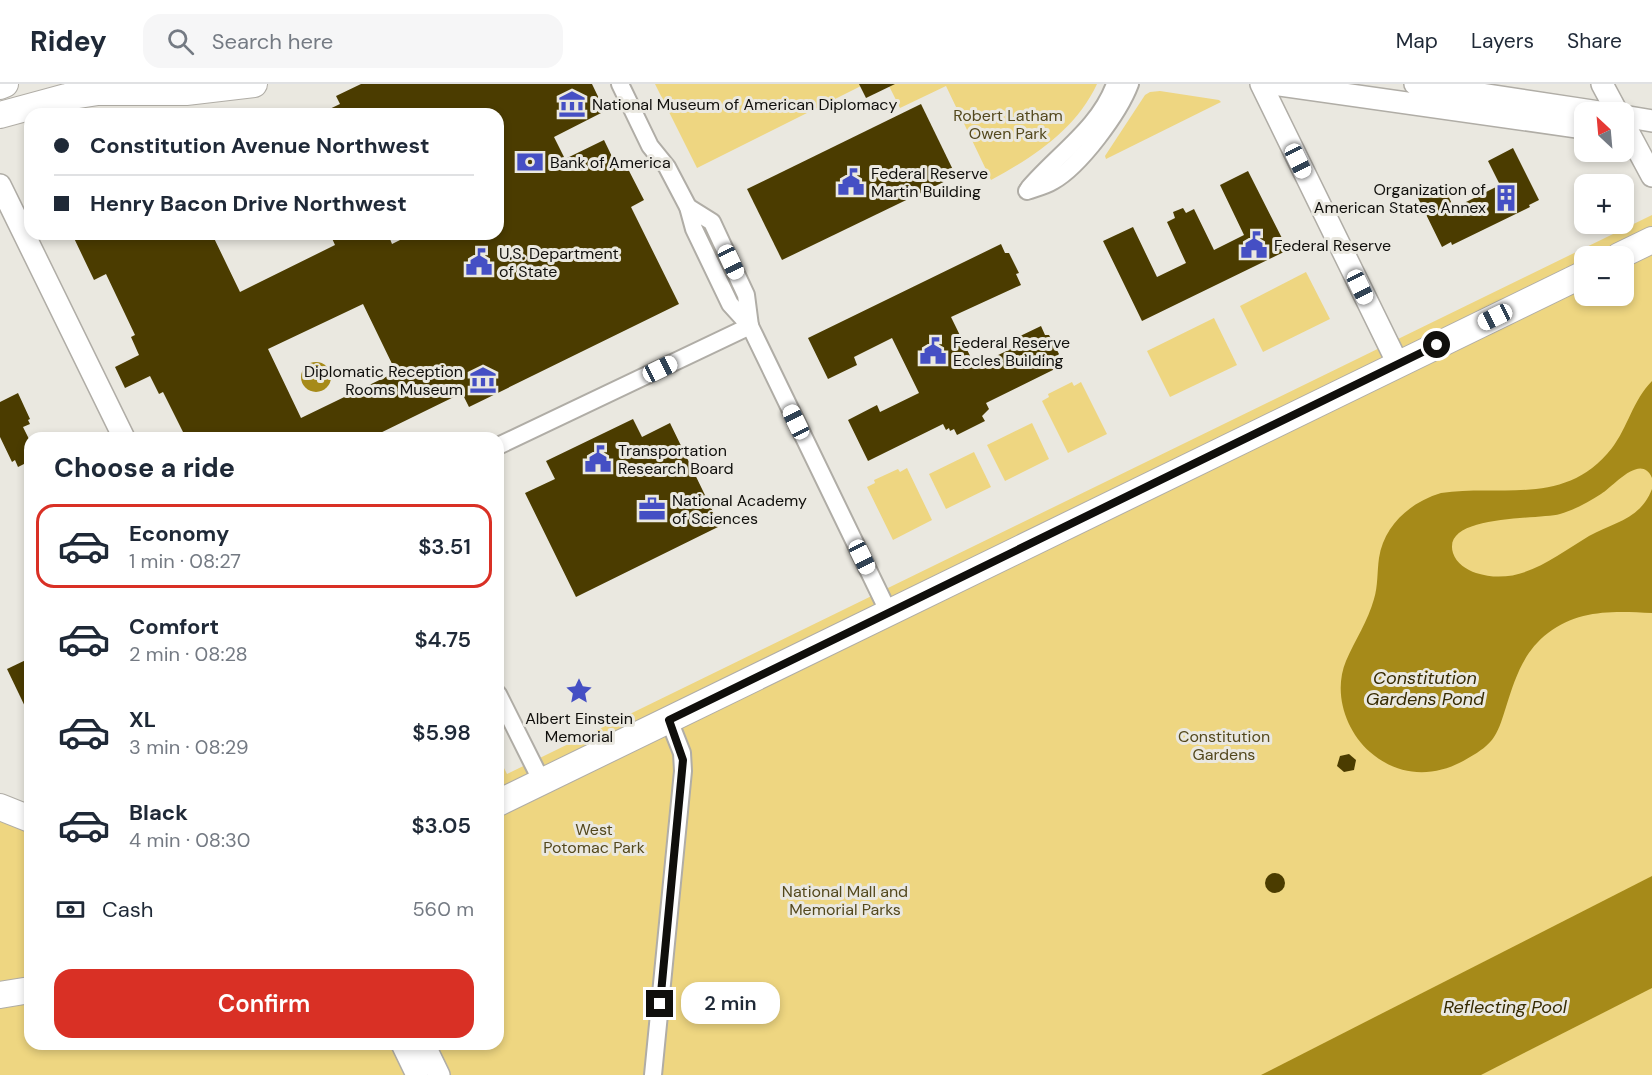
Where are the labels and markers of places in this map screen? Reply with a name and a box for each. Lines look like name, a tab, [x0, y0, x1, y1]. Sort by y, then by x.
museum icon: National Museum of American Diplomacy	[557, 89, 587, 119]
place label: National Museum of American Diplomacy	[592, 94, 898, 115]
bank icon: Bank of America	[515, 147, 545, 177]
place label: Bank of America	[550, 152, 671, 173]
place label: Federal Reserve Martin Building	[871, 163, 988, 202]
public building icon: Federal Reserve Martin Building	[836, 167, 866, 197]
place label: Organization of American States Annex	[1314, 179, 1486, 218]
building icon: Organization of American States Annex	[1491, 183, 1521, 213]
public building icon: Federal Reserve	[1239, 230, 1269, 260]
place label: Federal Reserve	[1274, 235, 1391, 256]
place label: U.S. Department of State	[499, 243, 619, 282]
public building icon: U.S. Department of State	[464, 247, 494, 277]
place label: Federal Reserve Eccles Building	[953, 332, 1070, 371]
public building icon: Federal Reserve Eccles Building	[918, 336, 948, 366]
place label: Diplomatic Reception Rooms Museum	[304, 361, 463, 400]
museum icon: Diplomatic Reception Rooms Museum	[468, 365, 498, 395]
place label: Transportation Research Board	[618, 440, 734, 479]
public building icon: Transportation Research Board	[583, 444, 613, 474]
place label: National Academy of Sciences	[672, 490, 807, 529]
office icon: National Academy of Sciences	[637, 494, 667, 524]
place icon: Albert Einstein Memorial	[564, 676, 594, 706]
place label: Albert Einstein Memorial	[525, 708, 633, 747]

